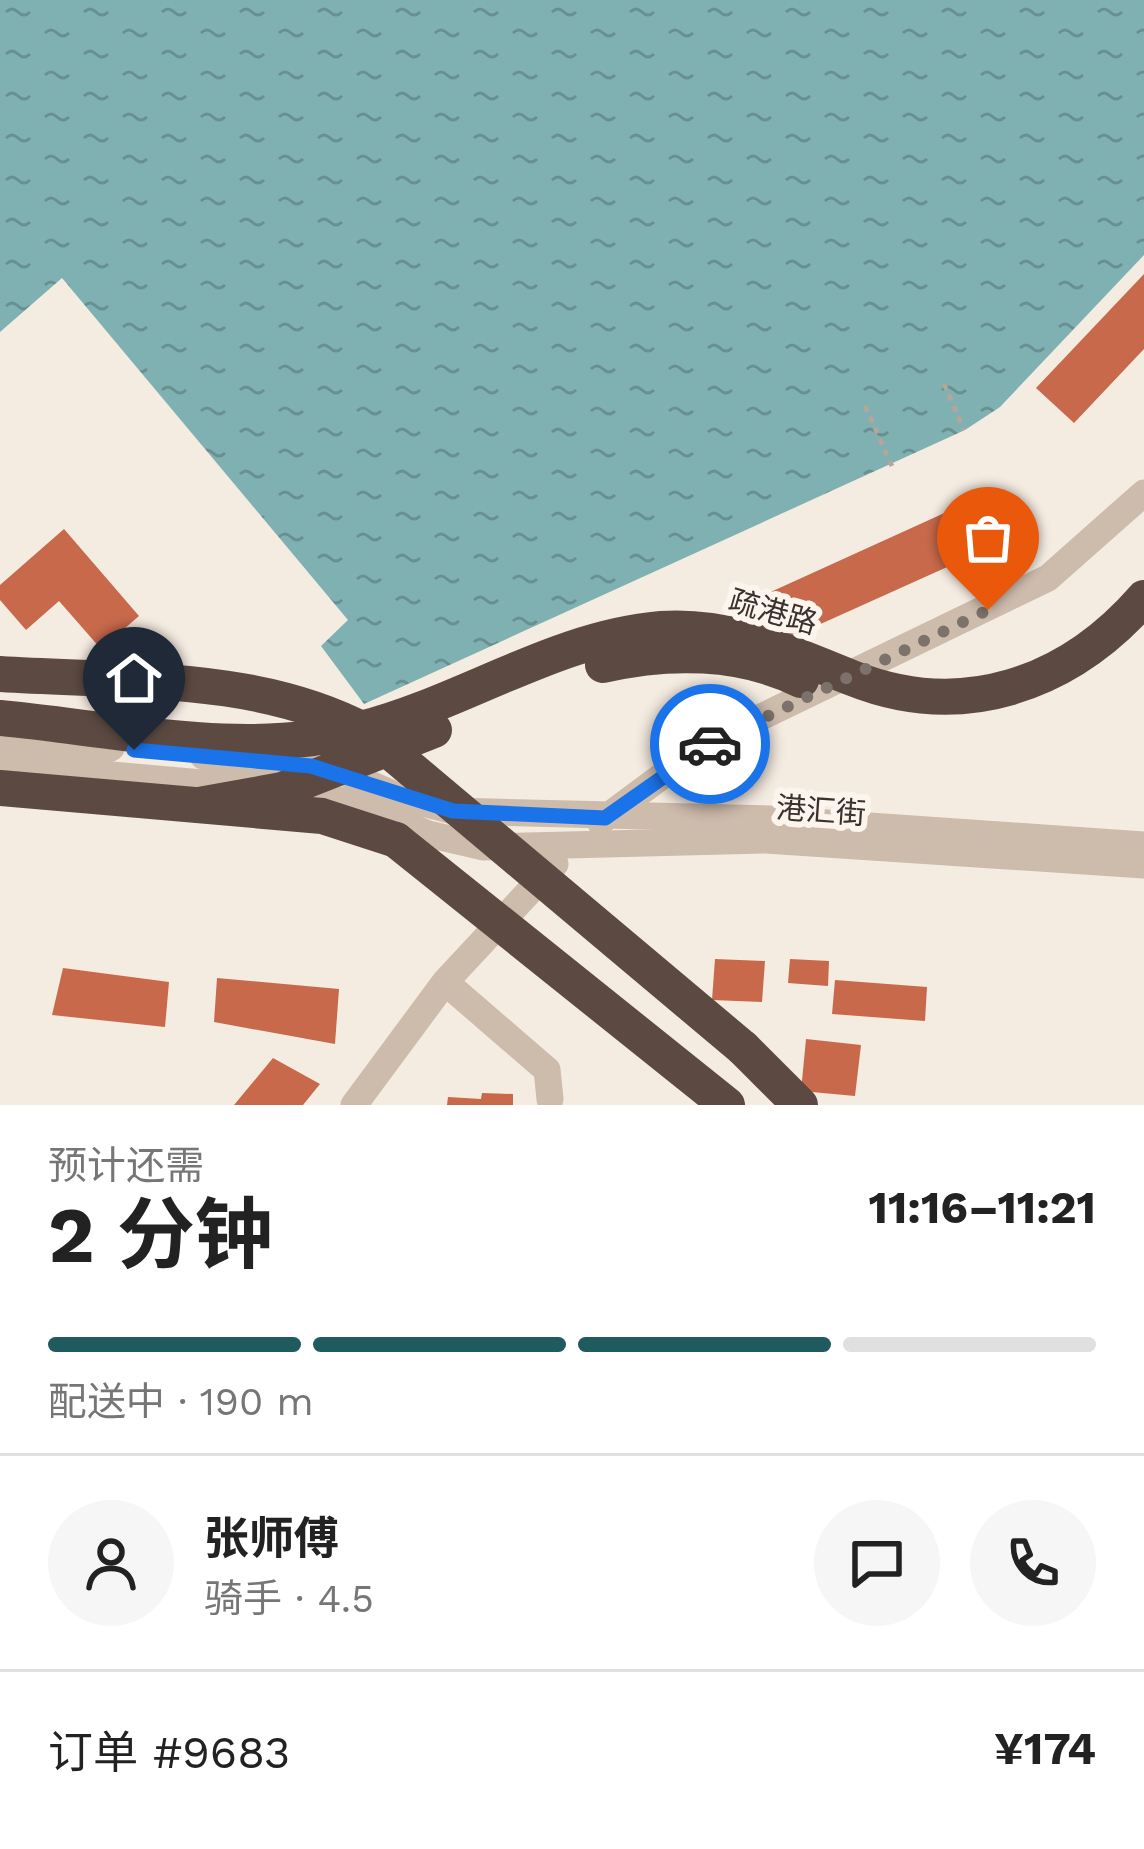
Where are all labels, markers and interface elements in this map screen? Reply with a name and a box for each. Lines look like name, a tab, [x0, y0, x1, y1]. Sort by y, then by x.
pin	[937, 487, 1039, 610]
icon: bag	[955, 505, 1021, 571]
street label: 疏港路	[725, 582, 821, 641]
pin	[83, 627, 185, 750]
icon: home	[101, 645, 167, 711]
courier	[650, 684, 770, 804]
icon: car	[677, 711, 743, 777]
street label: 港汇街	[775, 790, 867, 831]
text: 预计还需	[48, 1143, 204, 1188]
text: 11:16–11:21	[869, 1181, 1096, 1234]
text: 2 分钟	[48, 1189, 273, 1281]
text: 配送中 · 190 m	[48, 1379, 314, 1424]
button: person	[48, 1500, 174, 1626]
button: chat	[814, 1500, 940, 1626]
button: phone	[970, 1500, 1096, 1626]
text: 张师傅	[204, 1512, 339, 1565]
text: 骑手 · 4.5	[204, 1576, 374, 1621]
text: ¥174	[994, 1722, 1096, 1775]
text: 订单 #9683	[48, 1726, 290, 1779]

